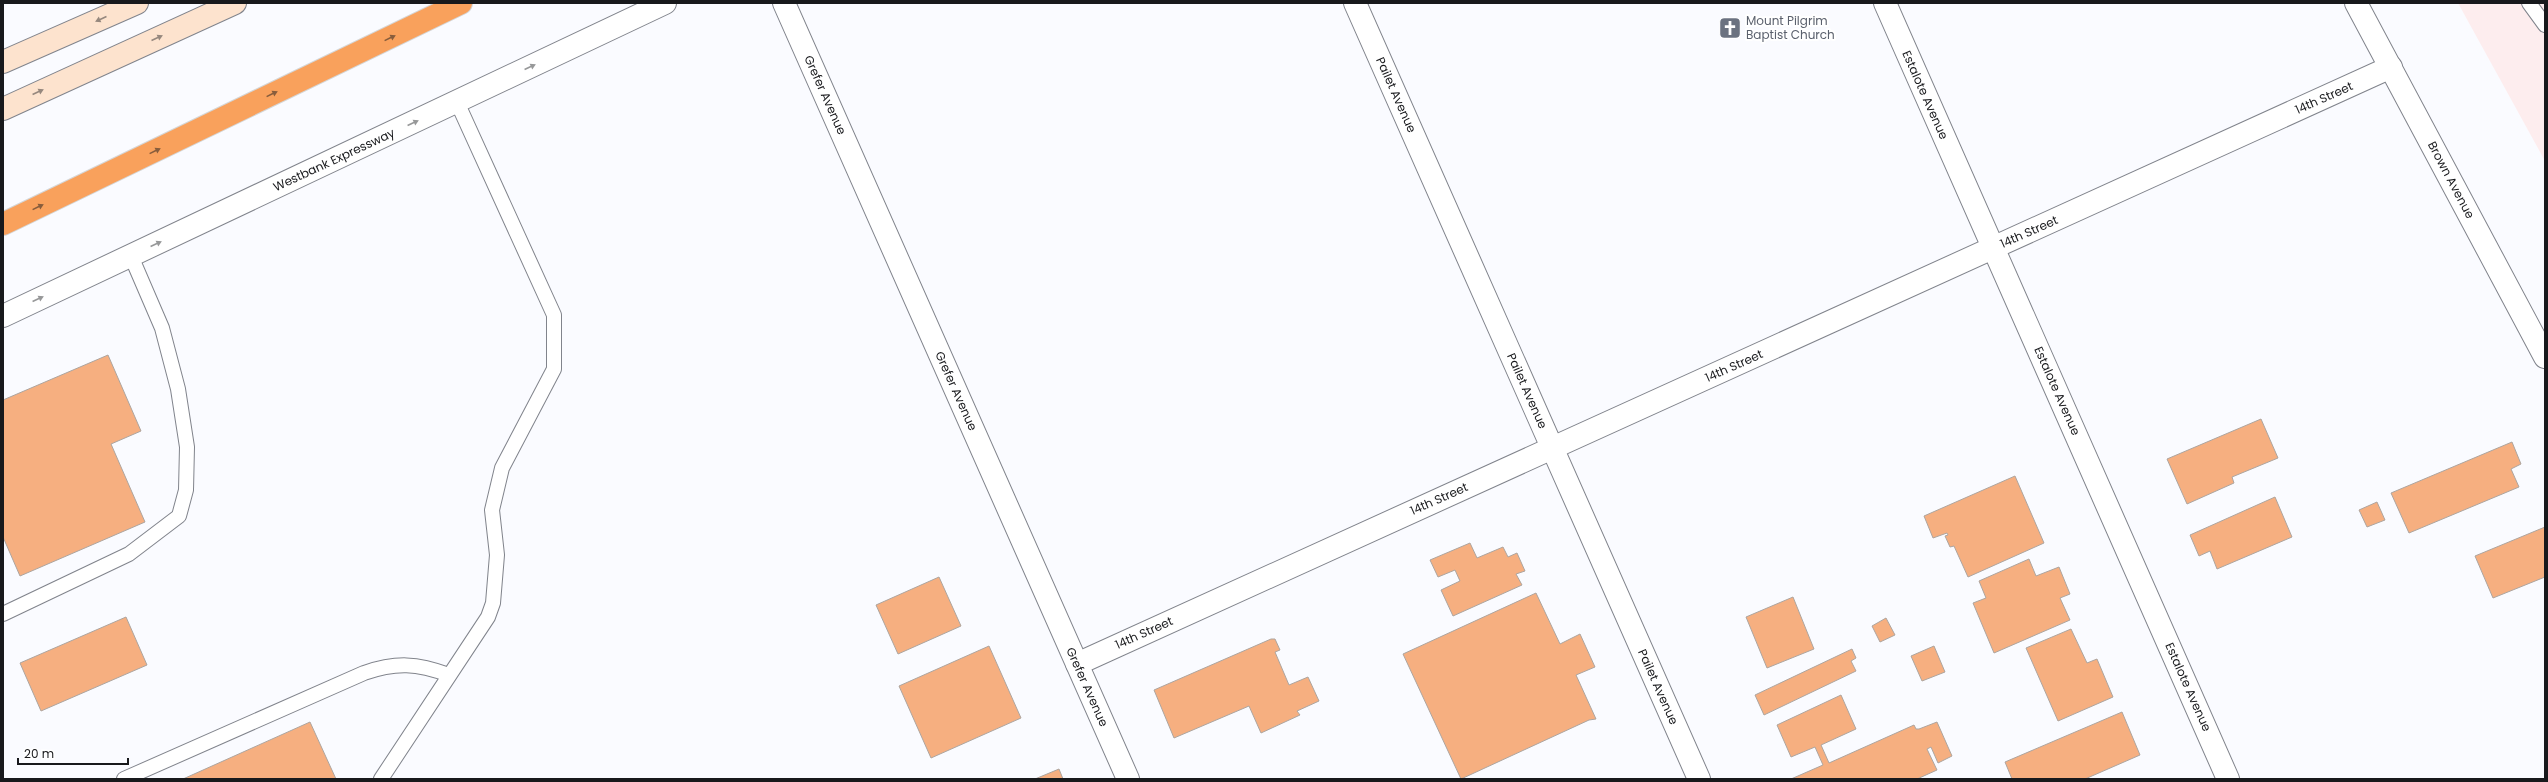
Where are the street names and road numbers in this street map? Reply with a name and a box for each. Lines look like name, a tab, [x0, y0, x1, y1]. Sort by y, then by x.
street label: Estalote Avenue	[1898, 48, 1953, 142]
street label: Grefer Avenue	[800, 52, 851, 137]
street label: Pailet Avenue	[1372, 54, 1421, 135]
street label: 14th Street	[2292, 77, 2355, 118]
street label: Westbank Expressway	[270, 124, 398, 195]
street label: Brown Avenue	[2424, 138, 2479, 221]
street label: 14th Street	[1997, 211, 2060, 252]
street label: Estalote Avenue	[2030, 344, 2085, 438]
street label: 14th Street	[1702, 345, 1765, 386]
street label: Grefer Avenue	[931, 348, 982, 433]
street label: Pailet Avenue	[1503, 350, 1552, 431]
street label: 14th Street	[1407, 478, 1470, 519]
street label: 14th Street	[1112, 612, 1175, 653]
street label: Estalote Avenue	[2161, 640, 2216, 734]
street label: Grefer Avenue	[1062, 644, 1113, 729]
street label: Pailet Avenue	[1634, 646, 1683, 727]

